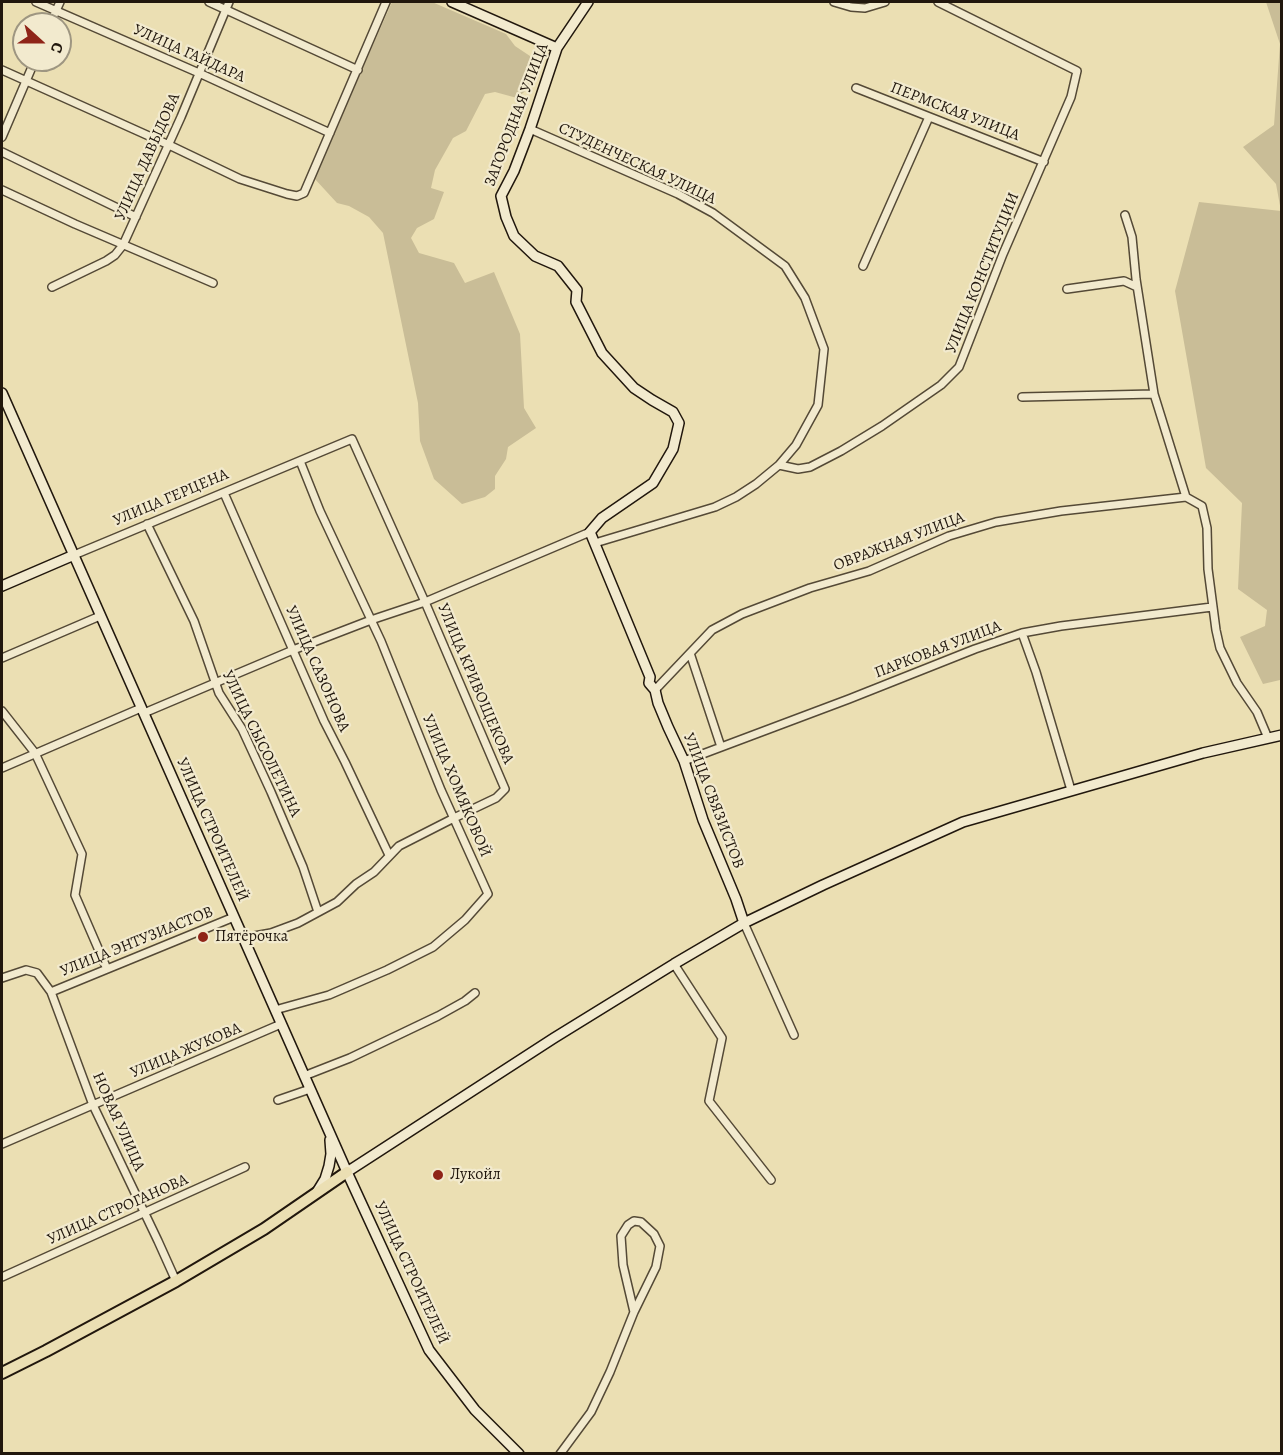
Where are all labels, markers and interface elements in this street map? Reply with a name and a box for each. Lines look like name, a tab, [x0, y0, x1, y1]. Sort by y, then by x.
north arrow	[12, 12, 72, 72]
street label: УЛИЦА ГАЙДАРА	[130, 21, 248, 87]
text: С	[45, 39, 69, 56]
street label: ЗАГОРОДНАЯ УЛИЦА	[481, 41, 553, 189]
street label: ПЕРМСКАЯ УЛИЦА	[888, 78, 1022, 146]
street label: УЛИЦА ДАВЫДОВА	[111, 90, 185, 224]
street label: СТУДЕНЧЕСКАЯ УЛИЦА	[555, 119, 719, 209]
street label: УЛИЦА КОНСТИТУЦИИ	[942, 190, 1024, 356]
street label: УЛИЦА ГЕРЦЕНА	[111, 465, 231, 531]
street label: ОВРАЖНАЯ УЛИЦА	[831, 508, 967, 576]
street label: УЛИЦА КРИВОЩЕКОВА	[432, 601, 518, 767]
street label: УЛИЦА САЗОНОВА	[281, 603, 353, 735]
street label: ПАРКОВАЯ УЛИЦА	[872, 617, 1004, 683]
street label: УЛИЦА СЫСОЛЕТИНА	[217, 668, 305, 820]
street label: УЛИЦА ХОМЯКОВОЙ	[417, 712, 495, 860]
street label: УЛИЦА СВЯЗИСТОВ	[678, 730, 748, 872]
street label: УЛИЦА СТРОИТЕЛЕЙ	[172, 755, 252, 905]
street label: УЛИЦА ЭНТУЗИАСТОВ	[58, 903, 216, 981]
place label: Пятёрочка	[215, 927, 288, 947]
marker: Пятёрочка	[196, 930, 210, 944]
street label: УЛИЦА ЖУКОВА	[128, 1019, 244, 1083]
street label: НОВАЯ УЛИЦА	[88, 1069, 148, 1175]
place label: Лукойл	[450, 1165, 501, 1185]
marker: Лукойл	[431, 1168, 445, 1182]
street label: УЛИЦА СТРОГАНОВА	[45, 1170, 191, 1250]
street label: УЛИЦА СТРОИТЕЛЕЙ	[369, 1199, 453, 1347]

